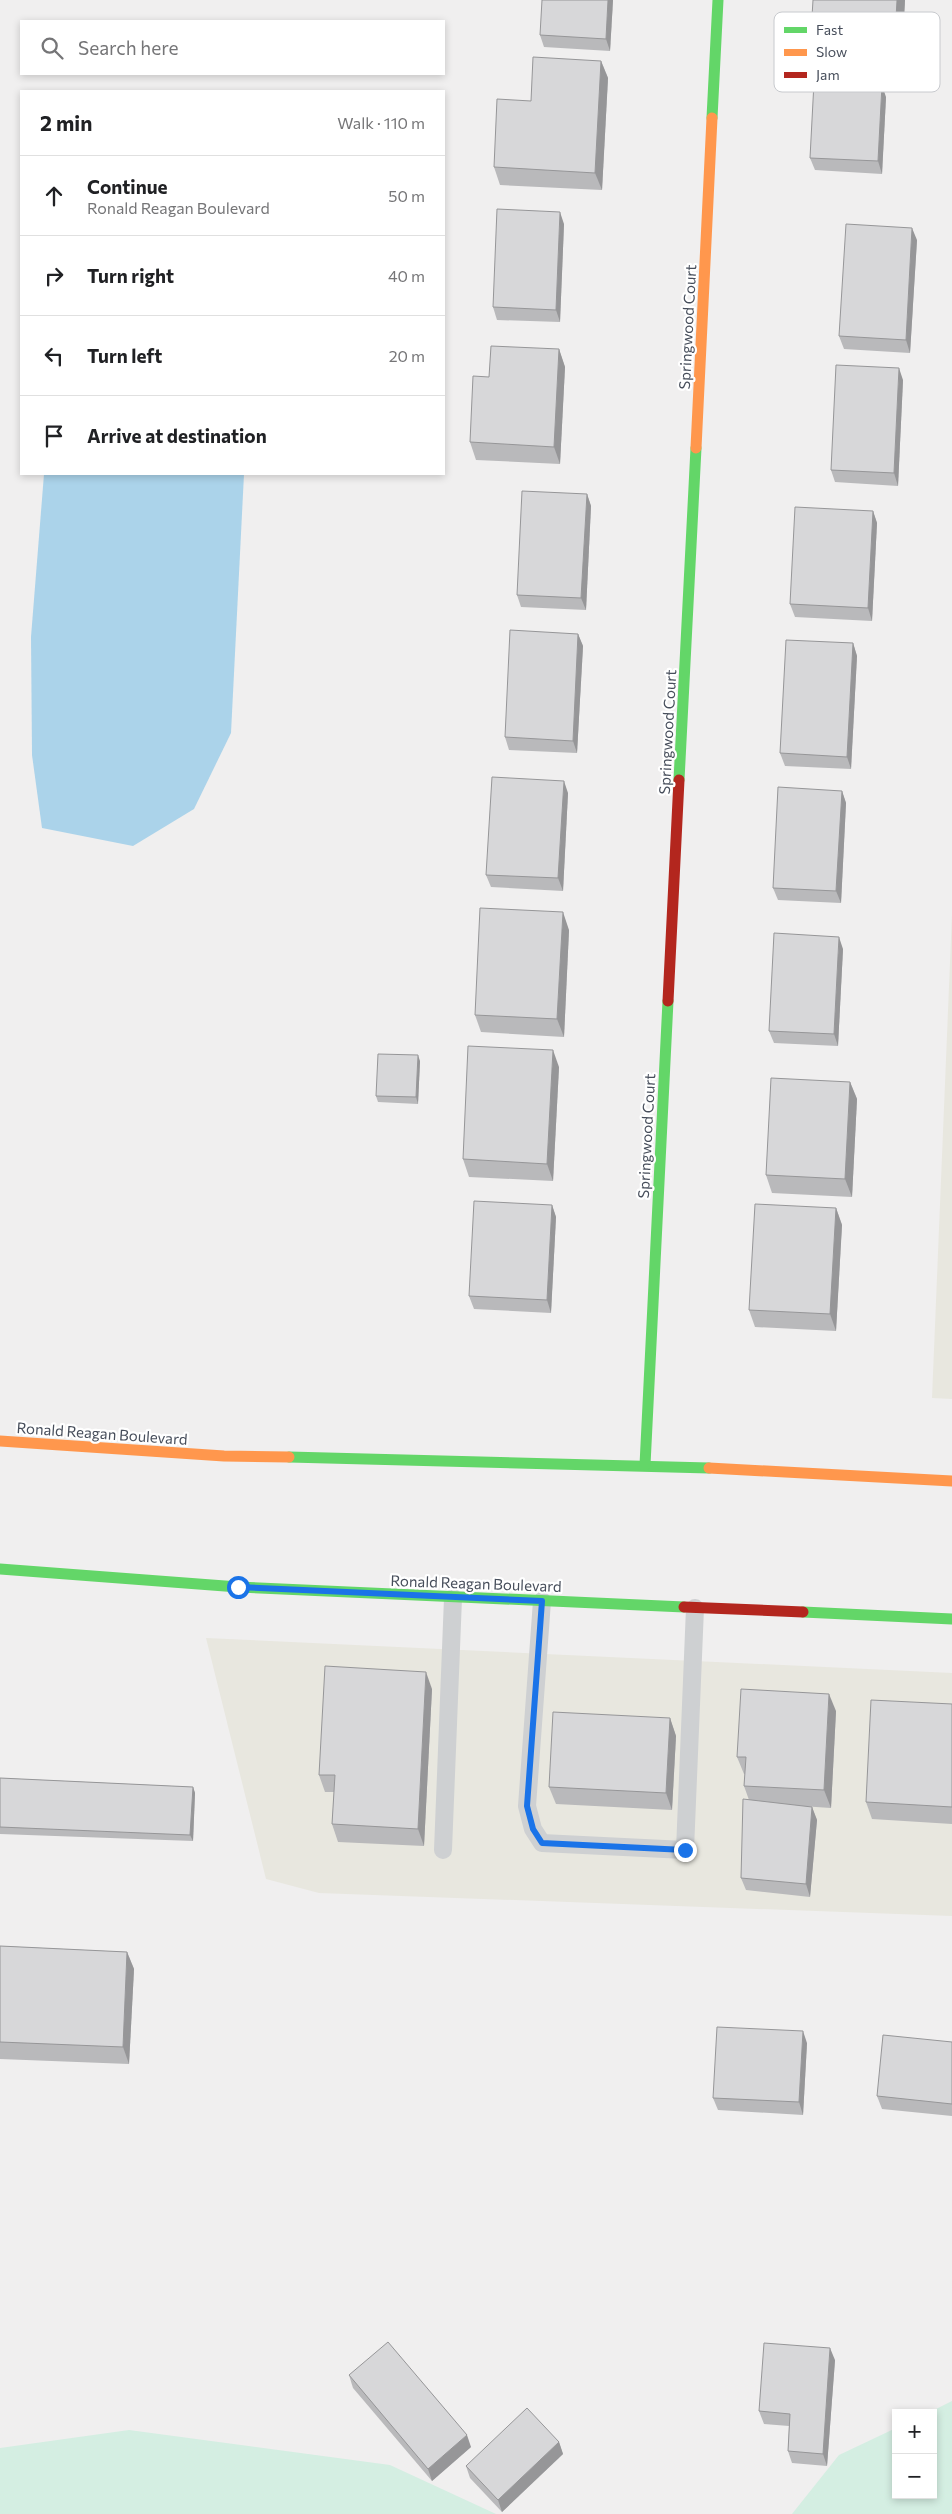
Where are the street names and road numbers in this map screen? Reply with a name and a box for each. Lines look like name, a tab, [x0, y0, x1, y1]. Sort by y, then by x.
street label: Springwood Court	[675, 264, 699, 390]
street label: Springwood Court	[655, 669, 679, 795]
street label: Springwood Court	[634, 1073, 658, 1199]
street label: Ronald Reagan Boulevard	[16, 1418, 188, 1448]
street label: Ronald Reagan Boulevard	[390, 1571, 562, 1595]

